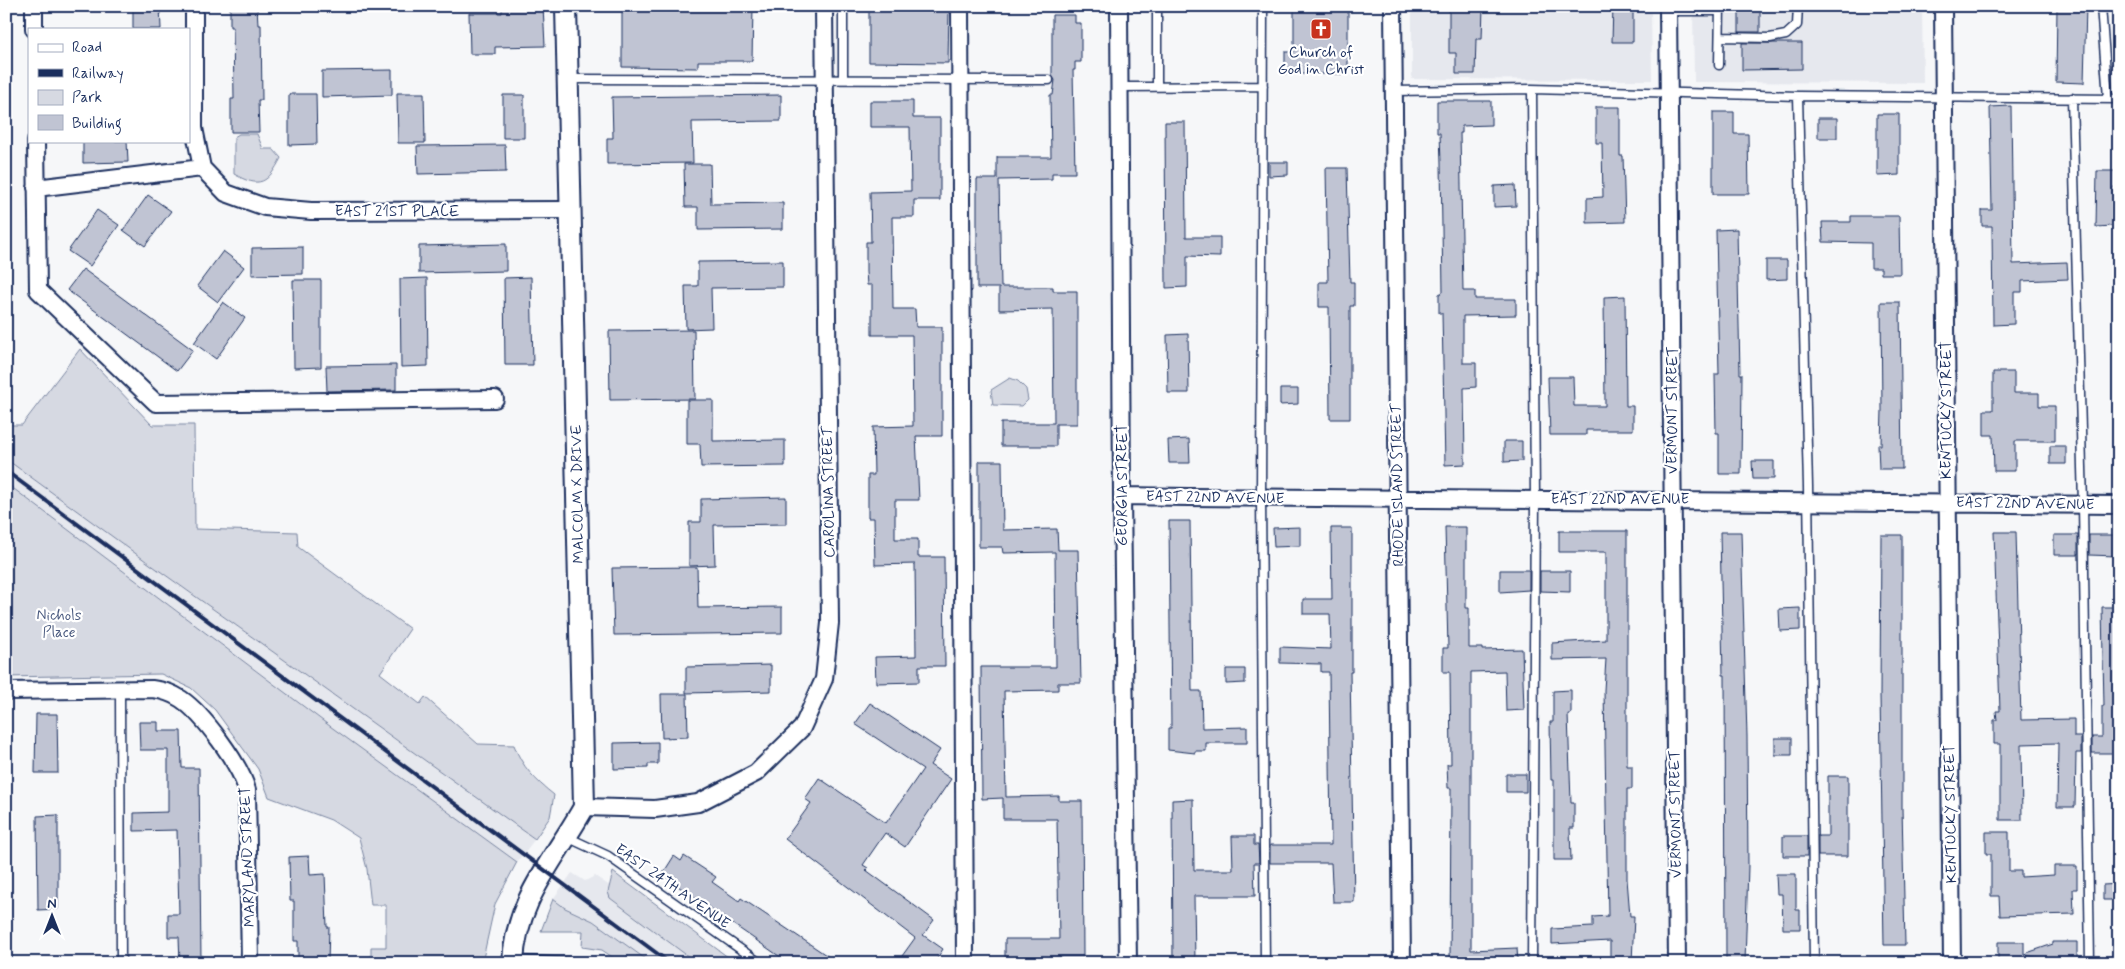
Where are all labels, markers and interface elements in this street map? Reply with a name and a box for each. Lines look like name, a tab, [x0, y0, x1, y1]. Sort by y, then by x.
church icon: Church of God in Christ	[1309, 17, 1333, 41]
legend	[28, 28, 190, 142]
text: Road	[72, 38, 102, 58]
place label: Church of God in Christ	[1278, 43, 1365, 80]
text: Railway	[72, 64, 124, 84]
text: Park	[72, 88, 102, 108]
text: Building	[72, 114, 122, 135]
street label: EAST 21ST PLACE	[335, 202, 460, 222]
street label: KENTUCKY STREET	[1937, 340, 1957, 479]
street label: VERMONT STREET	[1663, 346, 1683, 474]
street label: RHODE ISLAND STREET	[1387, 402, 1409, 567]
street label: MALCOLM X DRIVE	[567, 424, 589, 564]
street label: GEORGIA STREET	[1113, 424, 1133, 546]
street label: CAROLINA STREET	[818, 425, 840, 558]
street label: EAST 22ND AVENUE	[1146, 487, 1285, 509]
street label: EAST 22ND AVENUE	[1551, 490, 1689, 510]
street label: EAST 22ND AVENUE	[1956, 493, 2095, 515]
park label: Nichols Place	[37, 606, 82, 643]
street label: KENTUCKY STREET	[1940, 744, 1962, 883]
street label: VERMONT STREET	[1665, 750, 1687, 878]
street label: MARYLAND STREET	[236, 786, 260, 927]
street label: EAST 24TH AVENUE	[611, 840, 734, 934]
north arrow	[28, 892, 78, 942]
text: N	[47, 895, 57, 913]

